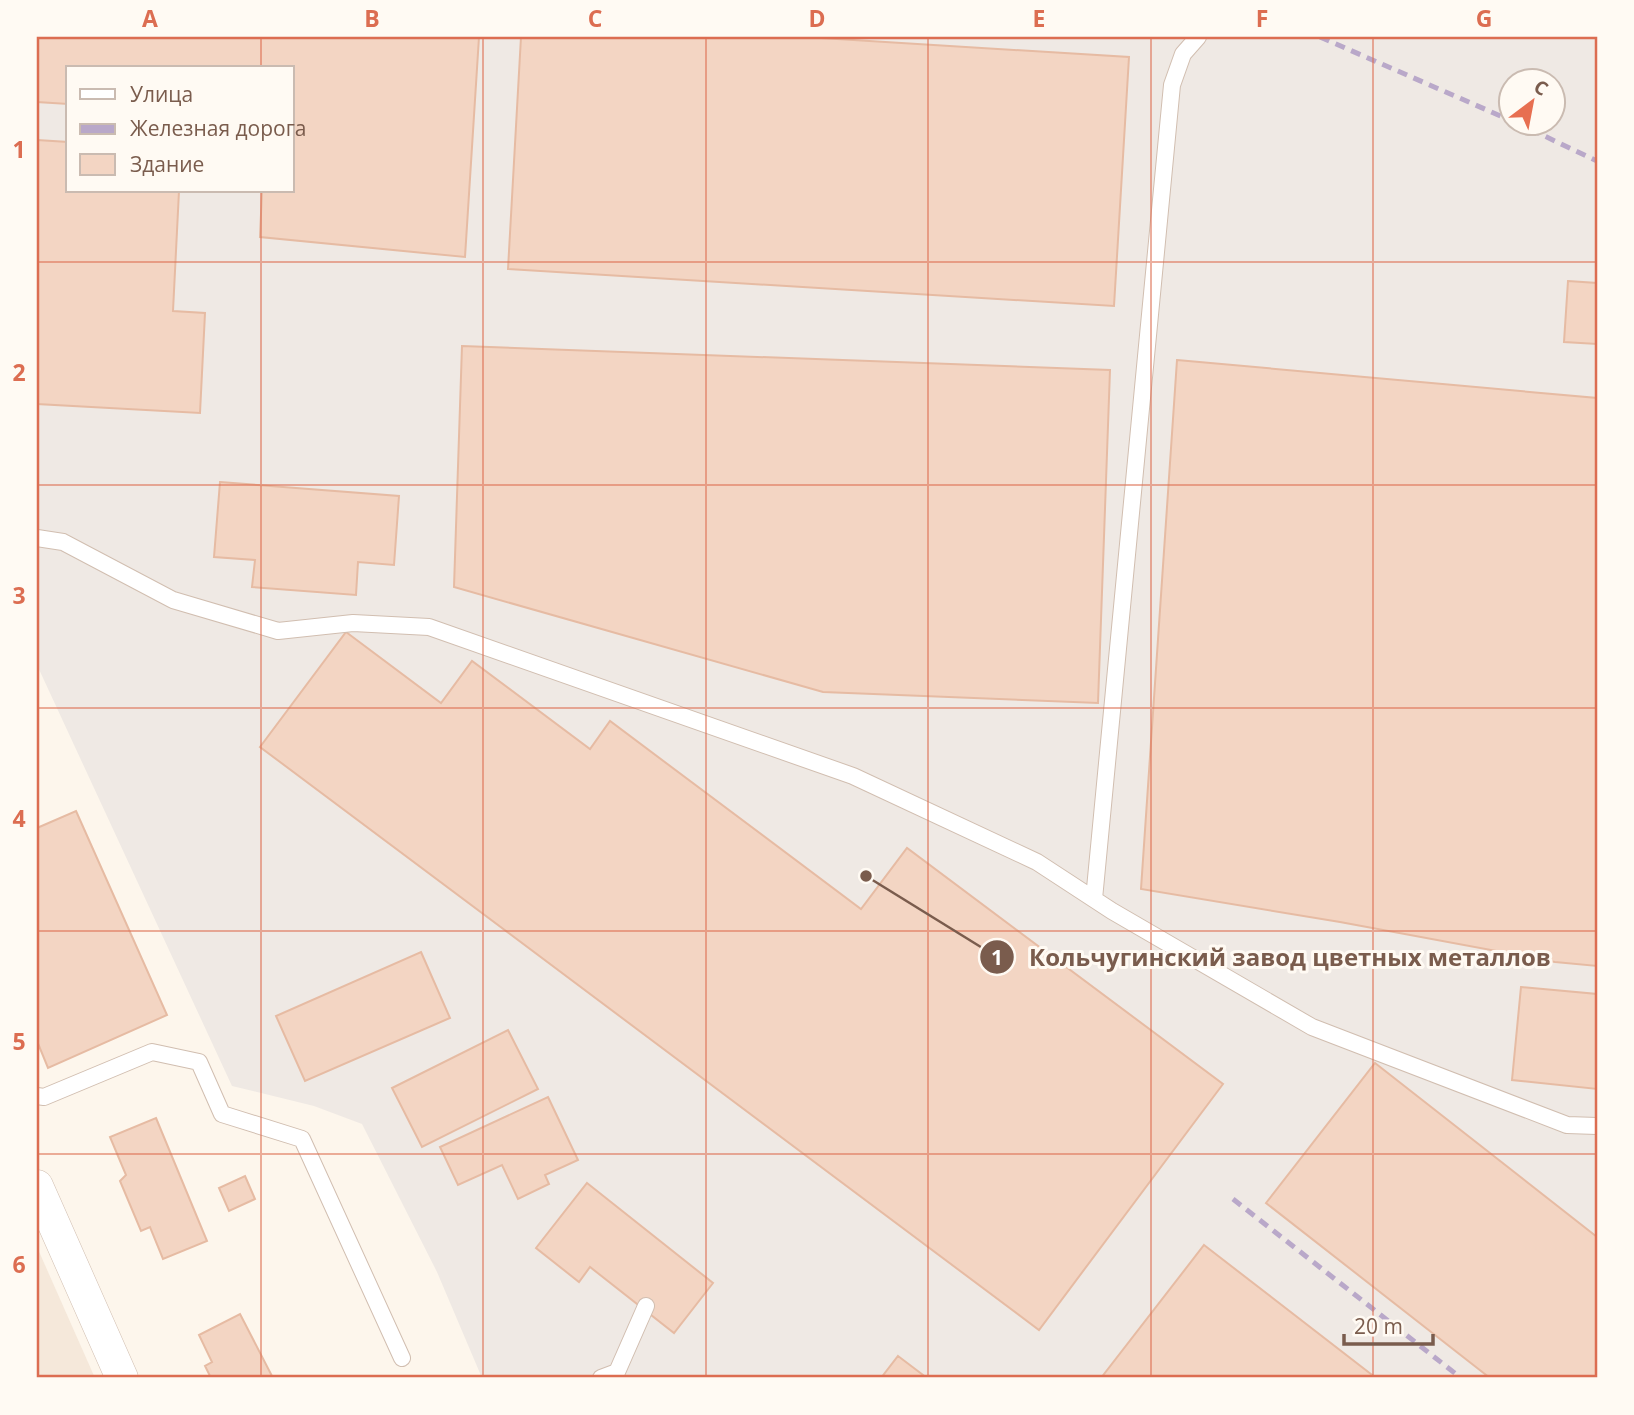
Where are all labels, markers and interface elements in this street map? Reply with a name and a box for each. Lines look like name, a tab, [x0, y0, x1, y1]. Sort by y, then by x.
text: A	[142, 2, 158, 34]
text: B	[364, 2, 380, 34]
text: C	[588, 2, 602, 34]
text: D	[808, 2, 826, 34]
text: E	[1033, 2, 1045, 34]
text: F	[1256, 2, 1268, 34]
text: G	[1476, 2, 1492, 34]
legend	[66, 66, 294, 192]
north arrow	[1498, 66, 1568, 136]
text: С	[1529, 73, 1553, 102]
text: Улица	[130, 80, 193, 108]
text: Железная дорога	[130, 114, 306, 142]
text: 1	[12, 133, 26, 165]
text: Здание	[130, 150, 204, 178]
text: 2	[12, 356, 26, 388]
text: 3	[12, 579, 26, 611]
text: 4	[12, 802, 26, 834]
callout: Кольчугинский завод цветных металлов	[980, 935, 1565, 980]
text: Кольчугинский завод цветных металлов	[1029, 940, 1551, 973]
text: 1	[991, 943, 1003, 971]
text: 5	[12, 1025, 26, 1057]
text: 6	[12, 1248, 26, 1280]
scale bar	[1344, 1303, 1433, 1347]
text: 20 m	[1354, 1312, 1403, 1340]

